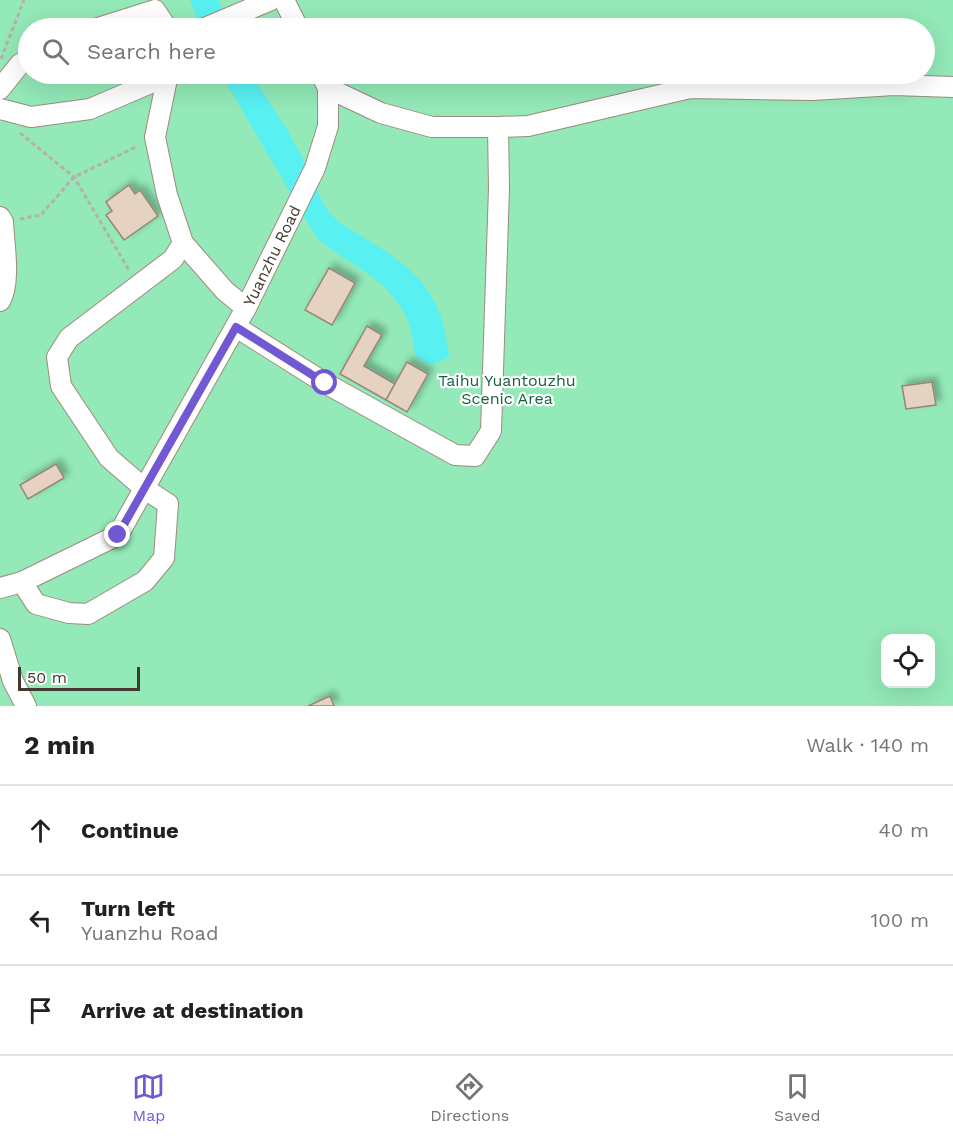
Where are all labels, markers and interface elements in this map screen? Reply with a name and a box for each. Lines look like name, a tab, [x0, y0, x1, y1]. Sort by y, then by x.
search box	[18, 18, 935, 84]
icon: search	[39, 35, 72, 68]
text: Search here	[87, 39, 216, 64]
street label: Yuanzhu Road	[239, 202, 305, 310]
route start	[311, 369, 337, 395]
park label: Taihu Yuantouzhu Scenic Area	[438, 371, 576, 408]
route end	[104, 521, 130, 547]
map controls	[881, 634, 935, 688]
button: locate	[881, 634, 935, 688]
scale bar	[18, 664, 140, 692]
text: 50 m	[27, 668, 67, 687]
text: 2 min	[24, 730, 95, 760]
text: Walk · 140 m	[806, 733, 929, 757]
icon: ahead	[24, 814, 57, 847]
text: Continue	[81, 818, 179, 843]
text: 40 m	[878, 818, 929, 842]
text: Turn left	[81, 896, 175, 921]
icon: left	[24, 904, 57, 937]
text: 100 m	[870, 908, 929, 932]
text: Yuanzhu Road	[81, 921, 218, 945]
icon: arrive	[24, 994, 57, 1027]
text: Arrive at destination	[81, 998, 304, 1023]
tab: Map	[132, 1070, 165, 1125]
tab: Directions	[430, 1070, 509, 1125]
tab: Saved	[774, 1070, 821, 1125]

